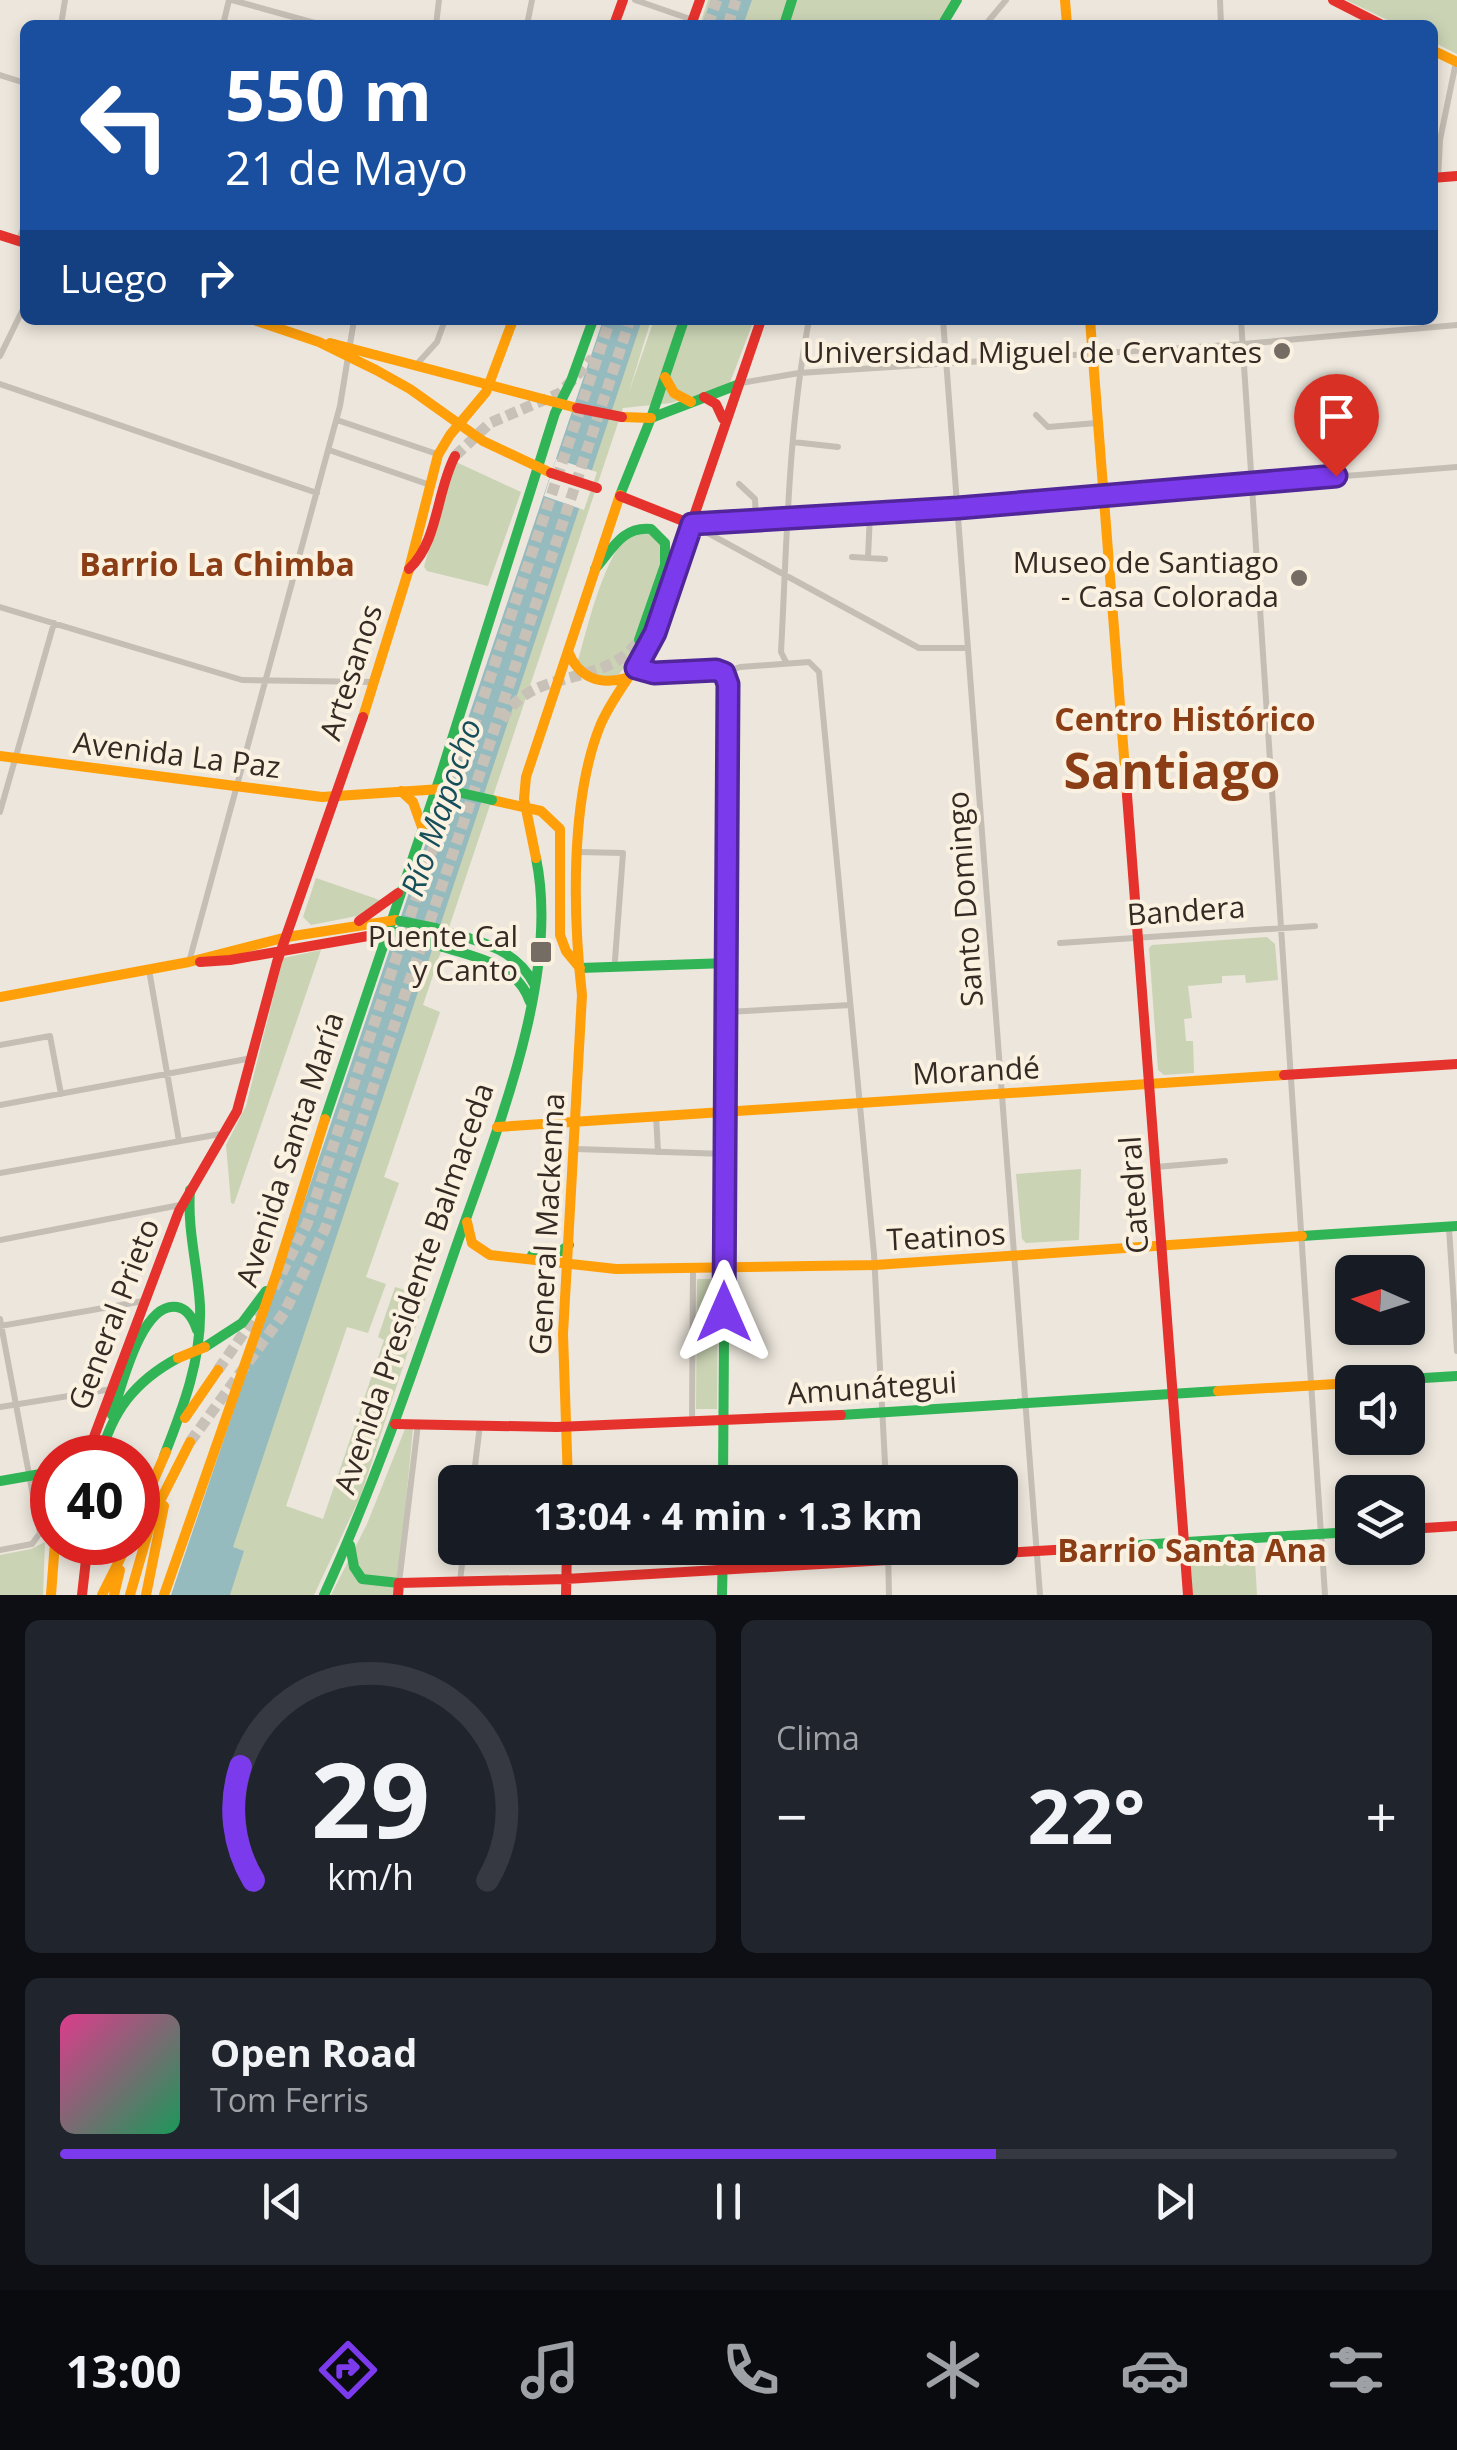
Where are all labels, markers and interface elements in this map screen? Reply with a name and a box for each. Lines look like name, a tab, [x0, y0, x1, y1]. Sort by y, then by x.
text: 550 m	[225, 46, 432, 142]
icon: left	[60, 60, 190, 190]
text: 21 de Mayo	[225, 137, 468, 198]
icon: right	[188, 250, 243, 305]
text: Luego	[60, 252, 168, 304]
place label: Universidad Miguel de Cervantes	[803, 331, 1262, 372]
marker: Universidad Miguel de Cervantes	[1271, 340, 1293, 362]
pin	[1294, 374, 1379, 477]
icon: arrive	[1309, 389, 1364, 444]
place label: Museo de Santiago - Casa Colorada	[1013, 541, 1279, 616]
district label: Barrio La Chimba	[79, 542, 355, 585]
marker: Museo de Santiago - Casa Colorada	[1288, 567, 1310, 589]
street label: Artesanos	[309, 599, 391, 745]
district label: Centro Histórico	[1054, 697, 1316, 740]
water label: Río Mapocho	[390, 713, 490, 901]
street label: Avenida La Paz	[71, 721, 283, 787]
district label: Santiago	[1064, 736, 1280, 804]
street label: Santo Domingo	[936, 790, 992, 1008]
street label: Bandera	[1125, 885, 1247, 935]
place label: Puente Cal y Canto	[368, 915, 518, 990]
marker: Puente Cal y Canto	[528, 939, 554, 965]
street label: Avenida Santa María	[225, 1006, 353, 1292]
street label: Morandé	[911, 1046, 1041, 1094]
street label: Avenida Presidente Balmaceda	[323, 1077, 503, 1499]
street label: General Mackenna	[519, 1092, 573, 1356]
street label: Catedral	[1108, 1135, 1158, 1255]
street label: Teatinos	[885, 1212, 1007, 1260]
street label: General Prieto	[58, 1213, 168, 1415]
north arrow	[1335, 1255, 1425, 1345]
map controls	[1335, 1255, 1425, 1565]
position arrow	[672, 1260, 776, 1364]
street label: Amunátegui	[786, 1361, 958, 1413]
button: sound	[1335, 1365, 1425, 1455]
speed limit sign: 40	[30, 1435, 160, 1565]
button: layers	[1335, 1475, 1425, 1565]
text: 13:04 · 4 min · 1.3 km	[533, 1489, 923, 1541]
district label: Barrio Santa Ana	[1057, 1528, 1327, 1571]
text: Clima	[776, 1716, 860, 1759]
text: 29	[311, 1727, 430, 1868]
text: 22°	[1028, 1764, 1145, 1866]
text: −	[776, 1778, 807, 1853]
text: +	[1366, 1778, 1397, 1853]
text: km/h	[327, 1852, 414, 1900]
text: Open Road	[210, 2026, 417, 2078]
text: Tom Ferris	[210, 2078, 369, 2121]
icon: previous	[255, 2174, 310, 2229]
icon: pause	[701, 2174, 756, 2229]
icon: next	[1147, 2174, 1202, 2229]
icon: directions	[313, 2335, 383, 2405]
icon: music	[515, 2335, 585, 2405]
icon: phone	[716, 2335, 786, 2405]
icon: climate	[918, 2335, 988, 2405]
icon: car	[1120, 2335, 1190, 2405]
icon: filters	[1321, 2335, 1391, 2405]
text: 13:00	[66, 2340, 182, 2401]

